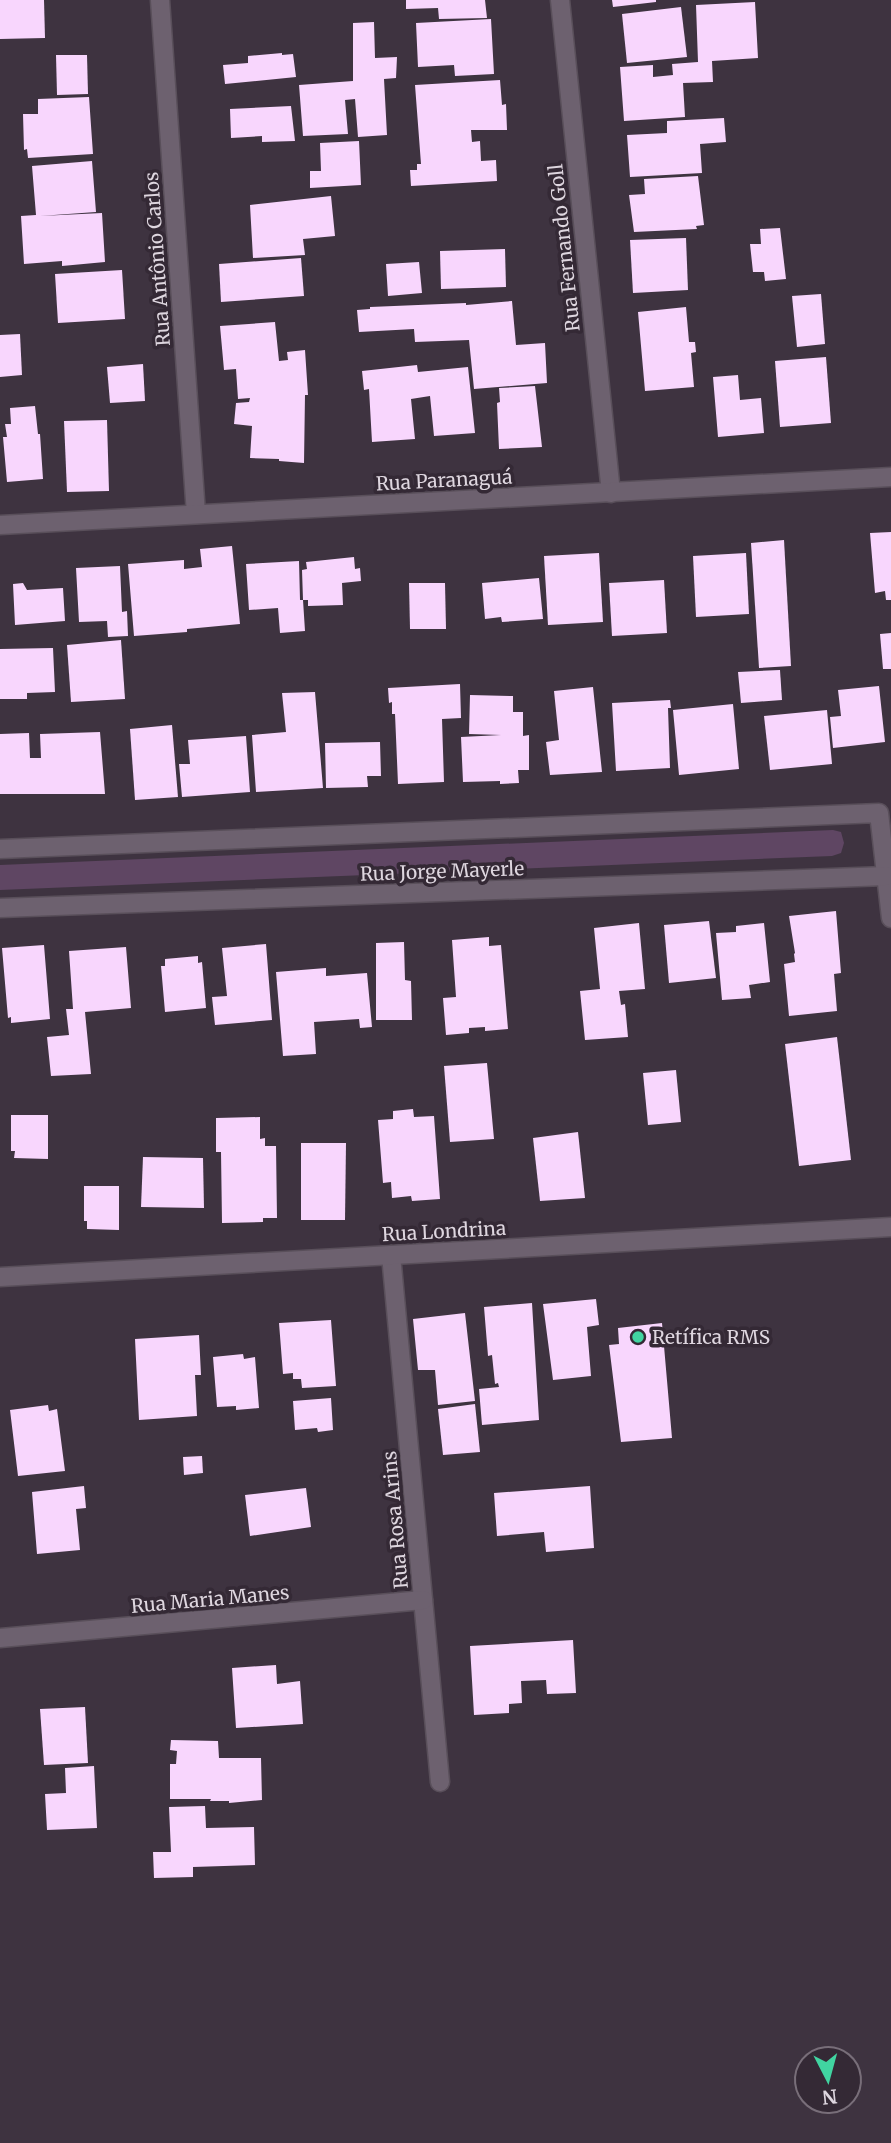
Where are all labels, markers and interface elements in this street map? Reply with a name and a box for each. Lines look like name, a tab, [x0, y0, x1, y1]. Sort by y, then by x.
street label: Rua Fernando Goll	[543, 163, 585, 333]
street label: Rua Antônio Carlos	[139, 171, 175, 347]
street label: Rua Paranaguá	[375, 464, 513, 496]
street label: Rua Jorge Mayerle	[359, 856, 525, 886]
street label: Rua Londrina	[381, 1216, 507, 1246]
place label: Retífica RMS	[652, 1325, 770, 1349]
marker: Retífica RMS	[630, 1329, 646, 1345]
street label: Rua Rosa Arins	[377, 1450, 413, 1590]
street label: Rua Maria Manes	[130, 1580, 290, 1618]
north arrow	[793, 2045, 863, 2115]
text: N	[821, 2084, 838, 2110]

